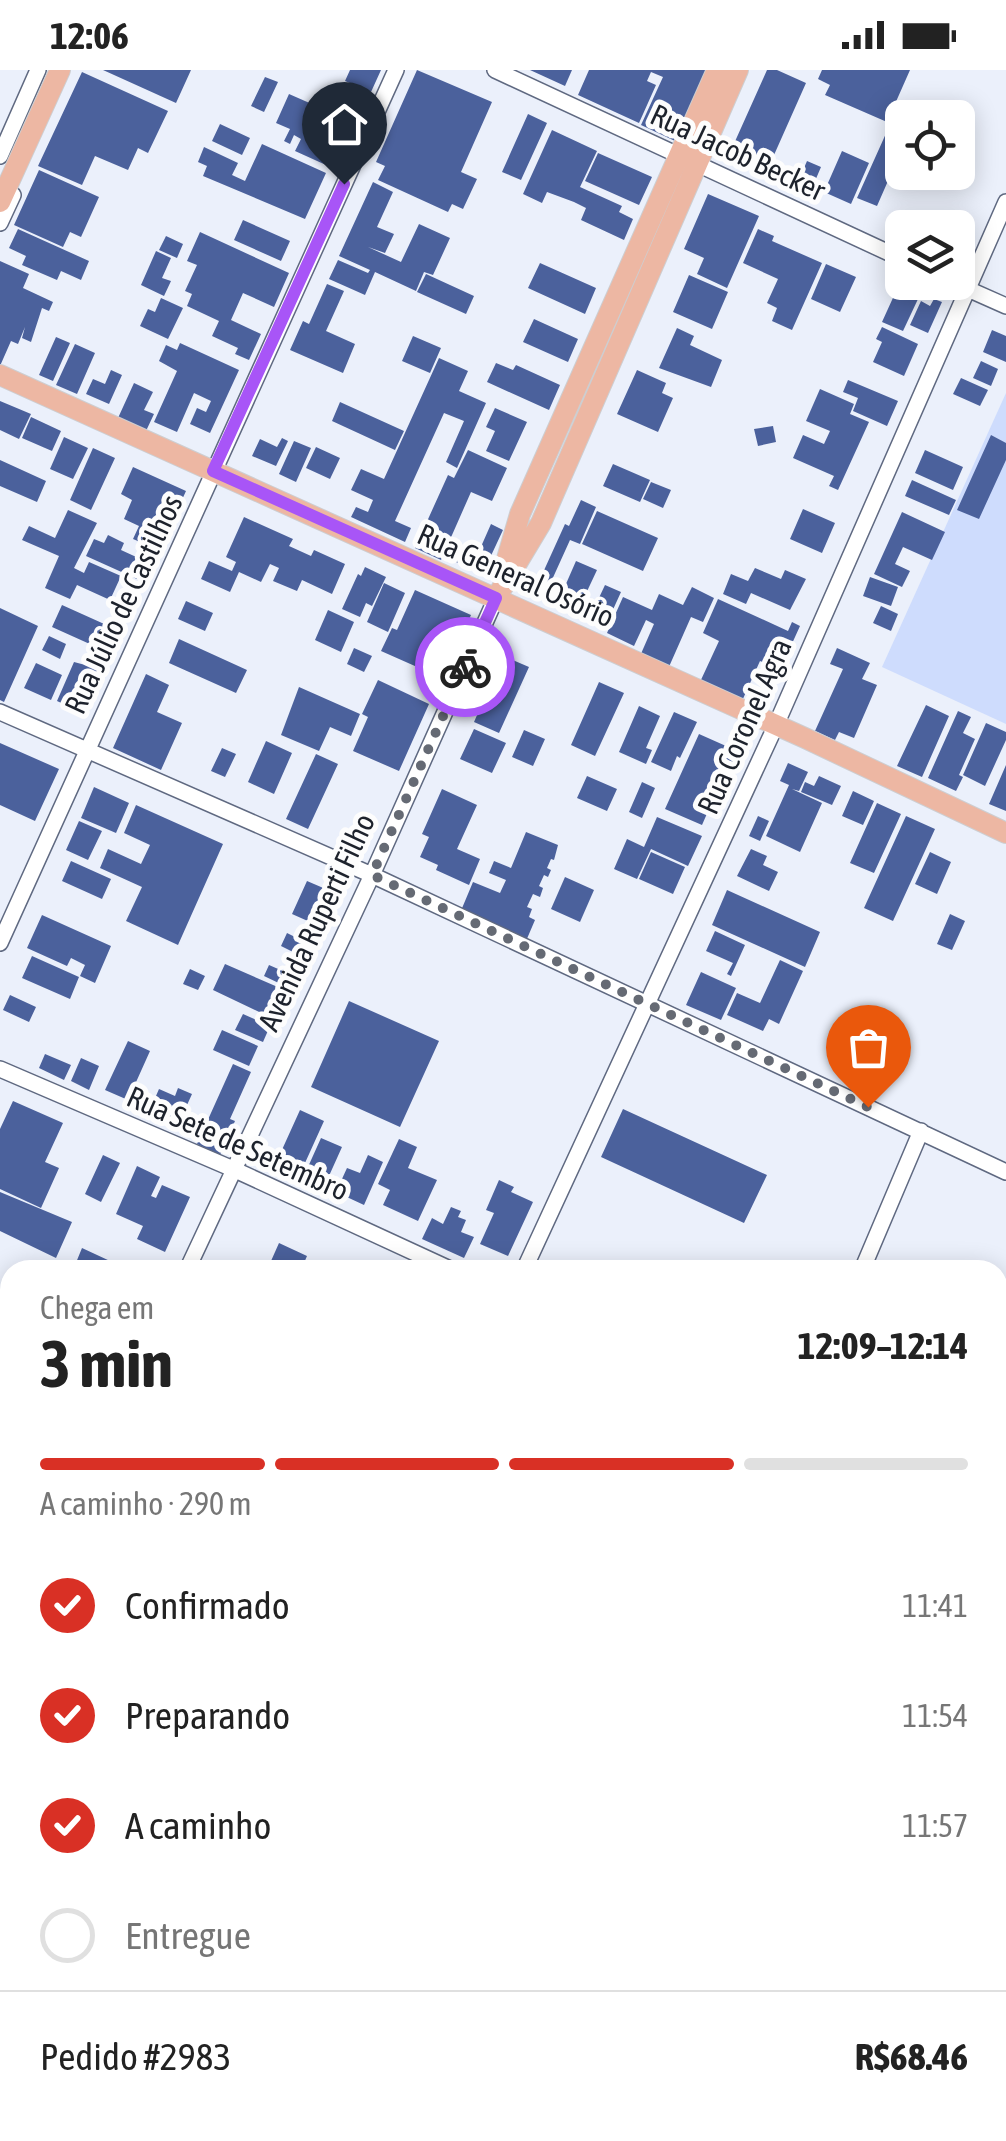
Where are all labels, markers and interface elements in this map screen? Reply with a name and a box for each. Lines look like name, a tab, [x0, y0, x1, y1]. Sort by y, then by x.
text: 12:06	[50, 14, 129, 57]
pin	[302, 82, 387, 185]
icon: home	[317, 97, 372, 152]
street label: Rua Jacob Becker	[645, 97, 832, 208]
map controls	[885, 100, 975, 300]
button: locate	[885, 100, 975, 190]
button: layers	[885, 210, 975, 300]
street label: Rua Júlio de Castilhos	[57, 489, 189, 719]
street label: Rua General Osório	[412, 516, 620, 634]
courier	[415, 617, 515, 717]
street label: Rua Coronel Agra	[690, 633, 798, 819]
icon: bike	[438, 640, 493, 695]
street label: Avenida Ruperti Filho	[251, 808, 381, 1036]
pin	[826, 1005, 911, 1108]
icon: bag	[841, 1020, 896, 1075]
street label: Rua Sete de Setembro	[122, 1079, 354, 1207]
text: Chega em	[40, 1289, 154, 1326]
text: 12:09–12:14	[798, 1324, 968, 1367]
text: 3 min	[40, 1326, 173, 1401]
text: A caminho · 290 m	[40, 1485, 251, 1522]
icon: check	[40, 1578, 95, 1633]
text: Confirmado	[125, 1584, 290, 1627]
text: 11:41	[902, 1587, 968, 1624]
icon: check	[40, 1688, 95, 1743]
text: Preparando	[125, 1694, 290, 1737]
text: 11:54	[902, 1697, 968, 1734]
icon: check	[40, 1798, 95, 1853]
text: A caminho	[125, 1804, 271, 1847]
text: 11:57	[902, 1807, 968, 1844]
text: Entregue	[125, 1914, 251, 1957]
text: Pedido #2983	[40, 2035, 231, 2078]
text: R$68.46	[855, 2035, 968, 2078]

